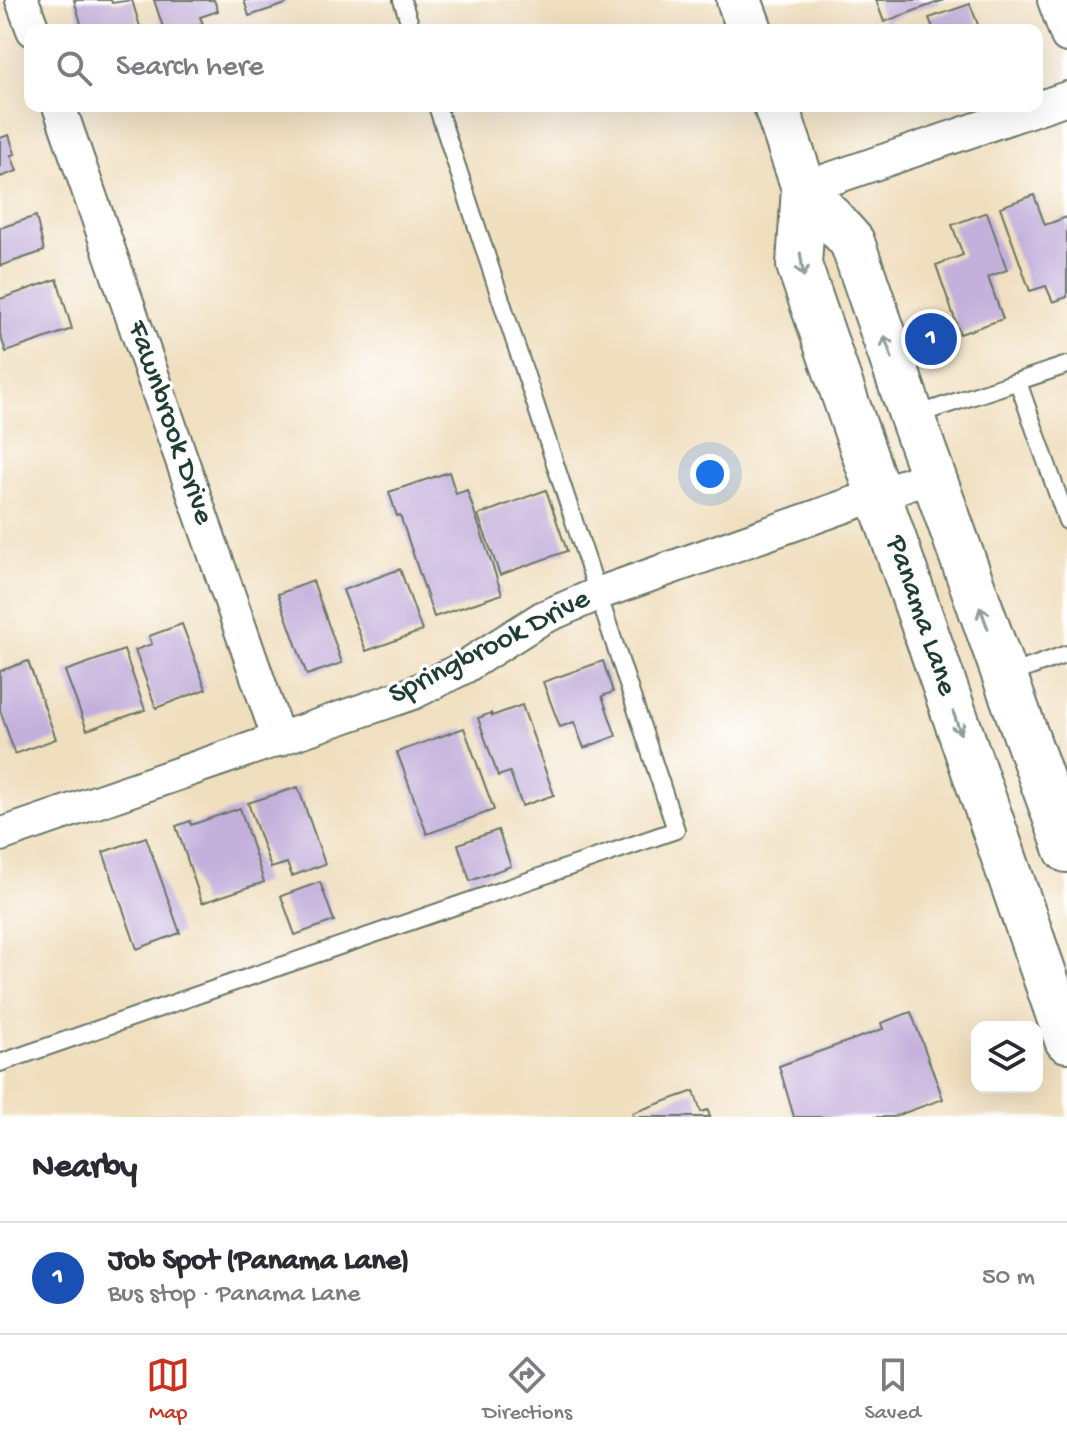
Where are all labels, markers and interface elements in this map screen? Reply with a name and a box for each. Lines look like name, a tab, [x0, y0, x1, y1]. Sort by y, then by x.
search box	[24, 24, 1043, 112]
icon: search	[52, 46, 96, 90]
text: Search here	[116, 51, 264, 86]
one-way arrow	[795, 252, 810, 277]
pin: 1	[905, 309, 957, 369]
street label: Fawnbrook Drive	[117, 316, 220, 530]
one-way arrow	[879, 334, 894, 359]
your location	[690, 454, 730, 494]
street label: Panama Lane	[876, 531, 964, 701]
street label: Springbrook Drive	[384, 582, 597, 714]
one-way arrow	[976, 606, 991, 631]
one-way arrow	[951, 710, 966, 735]
map controls	[971, 1021, 1043, 1093]
button: layers	[971, 1021, 1043, 1093]
text: Nearby	[32, 1149, 137, 1189]
text: Job Spot (Panama Lane)	[108, 1245, 410, 1280]
text: 1	[53, 1263, 63, 1294]
text: 50 m	[982, 1263, 1035, 1294]
text: Bus stop · Panama Lane	[108, 1280, 361, 1311]
tab: Map	[146, 1353, 190, 1427]
tab: Directions	[483, 1353, 572, 1427]
tab: Saved	[864, 1353, 921, 1427]

